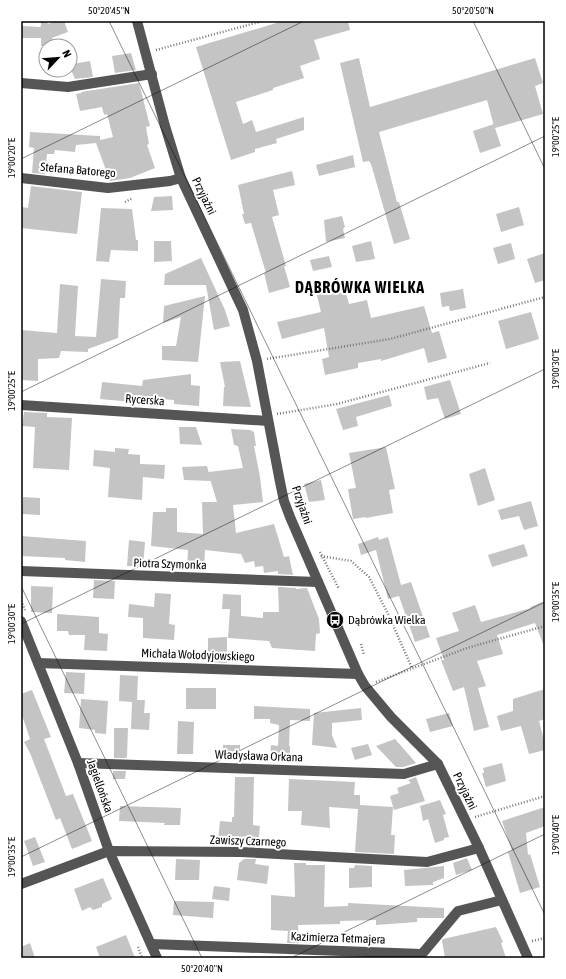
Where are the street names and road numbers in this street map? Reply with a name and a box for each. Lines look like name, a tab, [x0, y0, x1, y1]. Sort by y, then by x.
street label: Stefana Batorego	[40, 160, 117, 180]
street label: Przyjaźni	[189, 175, 219, 217]
street label: Rycerska	[125, 392, 165, 408]
street label: Przyjaźni	[289, 484, 315, 526]
street label: Piotra Szymonka	[133, 556, 207, 572]
street label: Michała Wołodyjowskiego	[141, 646, 255, 664]
street label: Władysława Orkana	[215, 747, 303, 765]
street label: Jagiellońska	[84, 757, 116, 815]
street label: Przyjaźni	[450, 770, 480, 812]
street label: Zawiszy Czarnego	[209, 833, 287, 849]
street label: Kazimierza Tetmajera	[290, 929, 386, 947]

